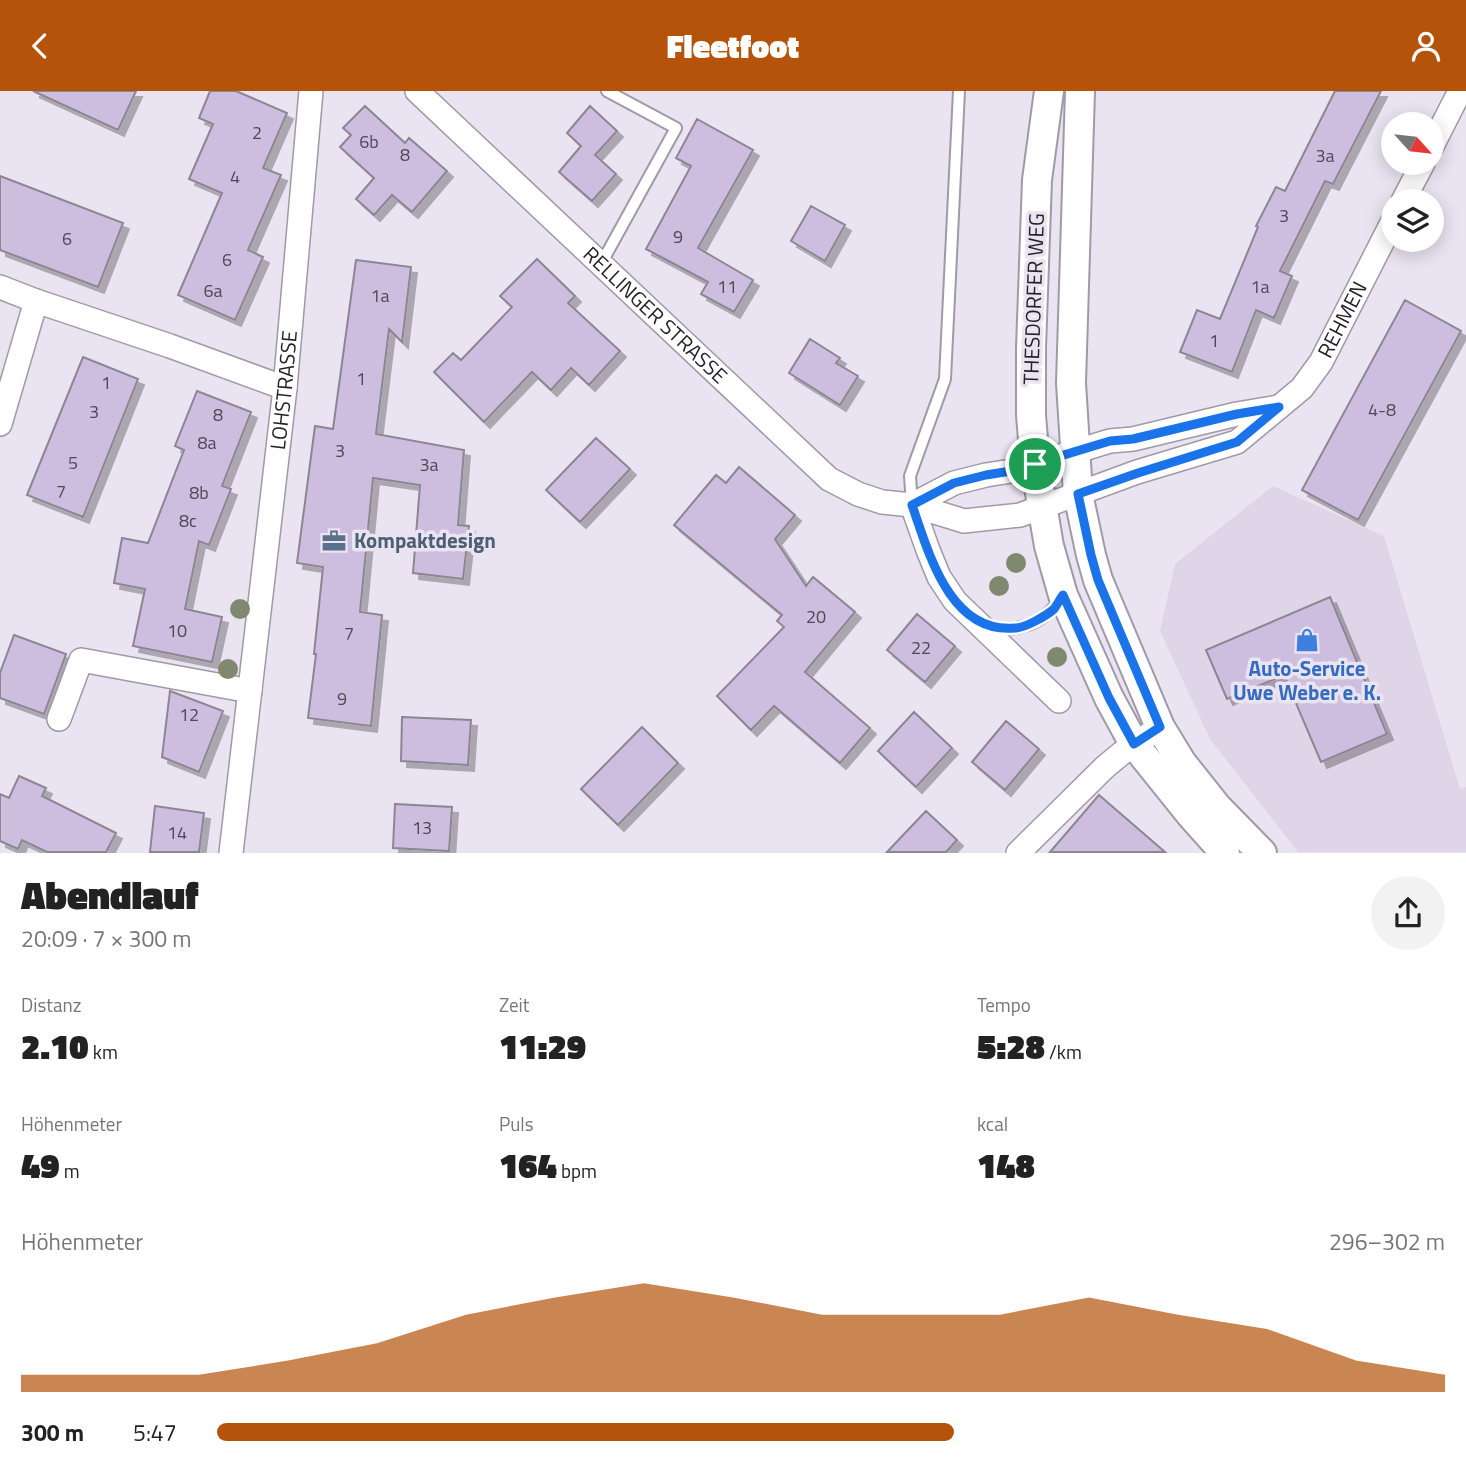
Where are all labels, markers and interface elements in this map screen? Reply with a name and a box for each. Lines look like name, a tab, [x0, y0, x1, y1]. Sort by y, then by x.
text: Fleetfoot	[667, 22, 799, 70]
icon: back	[21, 27, 59, 65]
icon: person	[1407, 27, 1445, 65]
north arrow	[1381, 112, 1444, 175]
map controls	[1381, 112, 1444, 252]
house number: 2	[252, 119, 262, 146]
house number: 6b	[359, 128, 379, 155]
house number: 8	[400, 141, 410, 168]
house number: 3a	[1315, 142, 1335, 169]
house number: 4	[230, 163, 240, 190]
button: layers	[1381, 189, 1444, 252]
house number: 3	[1279, 202, 1289, 229]
street label: THESDORFER WEG	[1014, 213, 1052, 385]
house number: 9	[673, 223, 683, 250]
house number: 6	[62, 225, 72, 252]
street label: RELLINGER STRASSE	[576, 238, 735, 391]
house number: 6	[222, 246, 232, 273]
house number: 11	[717, 273, 737, 300]
house number: 1a	[1250, 273, 1270, 300]
street label: REHMEN	[1309, 275, 1375, 363]
house number: 6a	[203, 277, 223, 304]
house number: 1a	[370, 282, 390, 309]
house number: 1	[1209, 327, 1219, 354]
street label: LOHSTRASSE	[261, 329, 305, 451]
house number: 1	[356, 365, 366, 392]
house number: 1	[101, 369, 111, 396]
house number: 4-8	[1368, 396, 1396, 423]
house number: 3	[89, 398, 99, 425]
house number: 8	[213, 401, 223, 428]
house number: 8a	[197, 429, 217, 456]
pin	[1005, 434, 1065, 494]
house number: 3	[335, 437, 345, 464]
icon: arrive	[1016, 445, 1054, 483]
house number: 5	[68, 449, 78, 476]
house number: 3a	[419, 451, 439, 478]
house number: 7	[56, 478, 66, 505]
house number: 8b	[189, 479, 209, 506]
house number: 8c	[179, 507, 197, 534]
place label: Kompaktdesign	[354, 524, 496, 556]
office icon: Kompaktdesign	[320, 527, 348, 555]
house number: 20	[806, 603, 826, 630]
house number: 10	[167, 617, 187, 644]
house number: 7	[344, 620, 354, 647]
shop icon: Auto-Service Uwe Weber e. K.	[1293, 626, 1321, 654]
house number: 22	[911, 634, 931, 661]
place label: Auto-Service Uwe Weber e. K.	[1233, 652, 1381, 708]
house number: 9	[337, 685, 347, 712]
house number: 12	[179, 701, 199, 728]
house number: 13	[412, 814, 432, 841]
house number: 14	[167, 819, 187, 846]
text: Abendlauf	[21, 866, 199, 924]
button: share	[1371, 876, 1445, 950]
text: 20:09 · 7 × 300 m	[21, 921, 191, 956]
text: Distanz	[21, 990, 81, 1019]
text: Zeit	[499, 990, 529, 1019]
text: Tempo	[977, 990, 1031, 1019]
text: 2.10	[21, 1019, 89, 1073]
text: 11:29	[499, 1019, 586, 1073]
text: 5:28	[977, 1019, 1045, 1073]
text: km	[89, 1037, 118, 1066]
text: /km	[1045, 1037, 1082, 1066]
text: Höhenmeter	[21, 1109, 122, 1138]
text: Puls	[499, 1109, 534, 1138]
text: kcal	[977, 1109, 1008, 1138]
text: 49	[21, 1138, 60, 1192]
text: 164	[499, 1138, 557, 1192]
text: 148	[977, 1138, 1035, 1192]
text: m	[60, 1156, 80, 1185]
text: bpm	[557, 1156, 597, 1185]
text: Höhenmeter	[21, 1224, 143, 1259]
text: 296–302 m	[1329, 1224, 1445, 1259]
text: 300 m	[21, 1415, 84, 1450]
text: 5:47	[133, 1415, 177, 1450]

